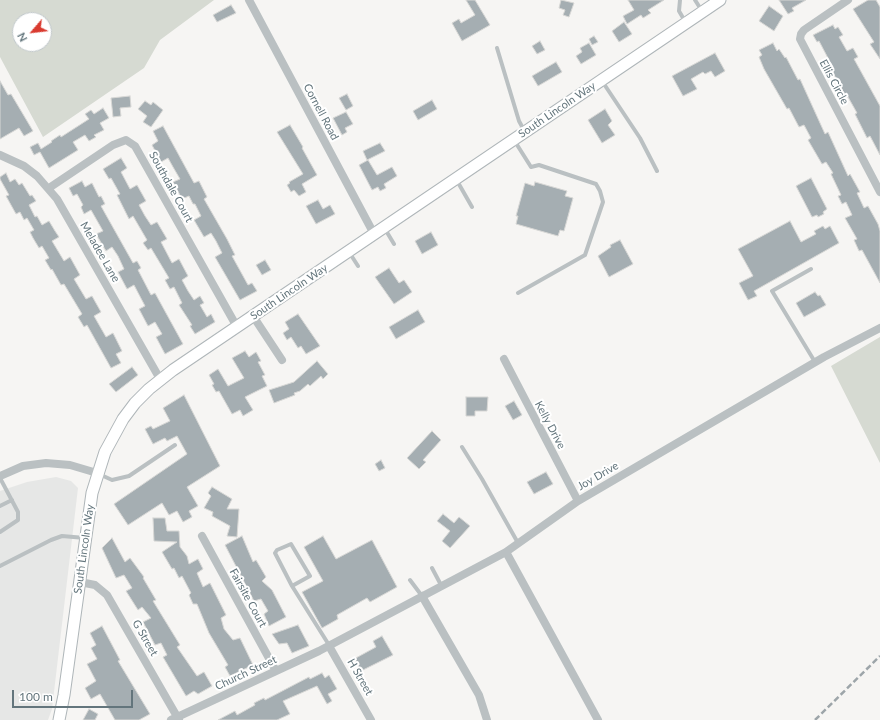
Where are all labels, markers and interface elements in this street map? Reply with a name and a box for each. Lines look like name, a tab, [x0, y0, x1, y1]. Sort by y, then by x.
north arrow	[12, 12, 52, 52]
text: N	[14, 31, 30, 44]
street label: Ellis Circle	[817, 57, 851, 107]
street label: South Lincoln Way	[516, 79, 598, 141]
street label: Cornell Road	[301, 82, 341, 142]
street label: Southdale Court	[146, 149, 196, 225]
street label: Meladee Lane	[77, 219, 123, 285]
street label: South Lincoln Way	[248, 261, 330, 323]
street label: Kelly Drive	[532, 399, 568, 451]
street label: Joy Drive	[575, 459, 621, 493]
street label: South Lincoln Way	[71, 503, 97, 595]
street label: Fairsite Court	[226, 566, 270, 630]
street label: G Street	[129, 617, 161, 659]
street label: Church Street	[213, 653, 279, 693]
street label: H Street	[344, 656, 376, 698]
scale bar	[14, 682, 135, 708]
text: 100 m	[19, 689, 53, 704]

